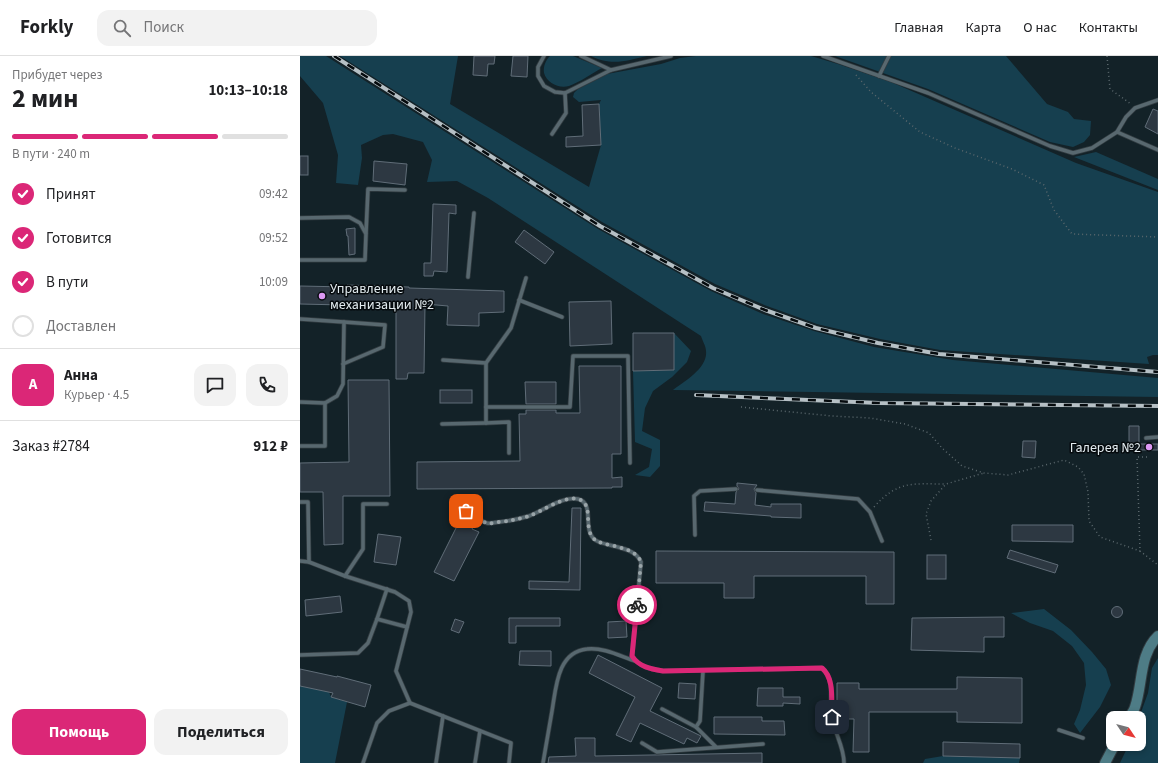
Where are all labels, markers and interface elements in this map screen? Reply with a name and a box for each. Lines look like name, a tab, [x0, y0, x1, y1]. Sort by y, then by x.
search box	[97, 10, 377, 46]
text: Forkly	[20, 14, 73, 41]
icon: search	[111, 17, 133, 39]
text: Поиск	[143, 17, 184, 38]
text: Главная	[894, 18, 943, 38]
text: Карта	[965, 18, 1001, 38]
text: О нас	[1023, 18, 1057, 38]
text: Контакты	[1079, 18, 1138, 38]
text: Прибудет через	[12, 66, 102, 84]
text: 2 мин	[12, 80, 78, 117]
text: 10:13–10:18	[208, 80, 288, 101]
text: В пути · 240 m	[12, 145, 90, 163]
icon: check	[12, 183, 34, 205]
text: Принят	[46, 184, 96, 205]
text: 09:42	[259, 185, 288, 203]
icon: check	[12, 227, 34, 249]
text: Готовится	[46, 228, 112, 249]
text: 09:52	[259, 229, 288, 247]
icon: check	[12, 271, 34, 293]
text: В пути	[46, 272, 89, 293]
text: 10:09	[259, 273, 288, 291]
place label: Управление механизации №2	[330, 279, 434, 315]
marker: Управление механизации №2	[317, 291, 327, 301]
text: Доставлен	[46, 316, 116, 337]
button: chat	[194, 364, 236, 406]
button: phone	[246, 364, 288, 406]
text: Анна	[64, 365, 98, 386]
text: А	[29, 374, 37, 395]
text: Курьер · 4.5	[64, 386, 129, 404]
text: Заказ #2784	[12, 436, 90, 457]
text: 912 ₽	[253, 436, 288, 457]
place label: Галерея №2	[1070, 438, 1141, 458]
marker: Галерея №2	[1144, 442, 1154, 452]
pin	[449, 494, 483, 528]
icon: bag	[455, 500, 477, 522]
courier	[617, 585, 657, 625]
icon: bike	[626, 594, 648, 616]
pin	[815, 700, 849, 734]
icon: home	[821, 706, 843, 728]
button: Помощь	[12, 709, 146, 755]
button: Поделиться	[154, 709, 288, 755]
north arrow	[1106, 711, 1146, 751]
map controls	[1106, 711, 1146, 751]

